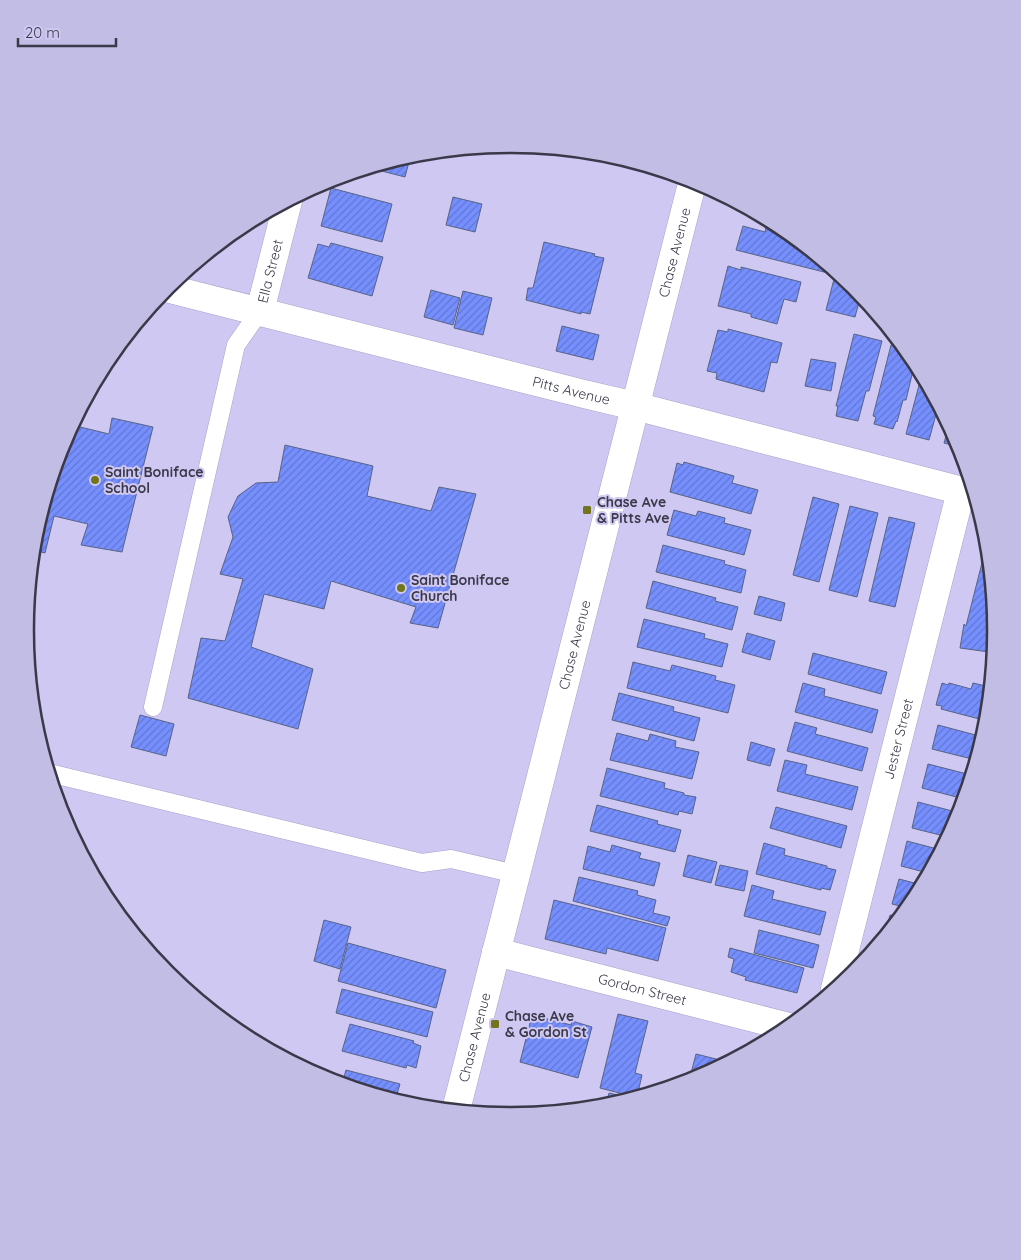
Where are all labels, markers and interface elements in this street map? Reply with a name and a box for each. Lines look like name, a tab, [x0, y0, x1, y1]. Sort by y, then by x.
scale bar	[18, 15, 115, 47]
text: 20 m	[25, 23, 60, 42]
street label: Chase Avenue	[654, 206, 695, 299]
street label: Ella Street	[253, 237, 287, 305]
street label: Pitts Avenue	[530, 372, 612, 409]
place label: Saint Boniface School	[105, 463, 203, 497]
marker: Saint Boniface School	[89, 474, 101, 486]
place label: Chase Ave & Pitts Ave	[597, 493, 670, 527]
marker: Chase Ave & Pitts Ave	[581, 504, 593, 516]
place label: Saint Boniface Church	[411, 571, 509, 605]
marker: Saint Boniface Church	[395, 582, 407, 594]
street label: Chase Avenue	[554, 598, 595, 692]
street label: Jester Street	[879, 696, 917, 781]
street label: Gordon Street	[596, 970, 689, 1009]
street label: Chase Avenue	[454, 991, 495, 1084]
place label: Chase Ave & Gordon St	[505, 1007, 587, 1041]
marker: Chase Ave & Gordon St	[489, 1018, 501, 1030]

